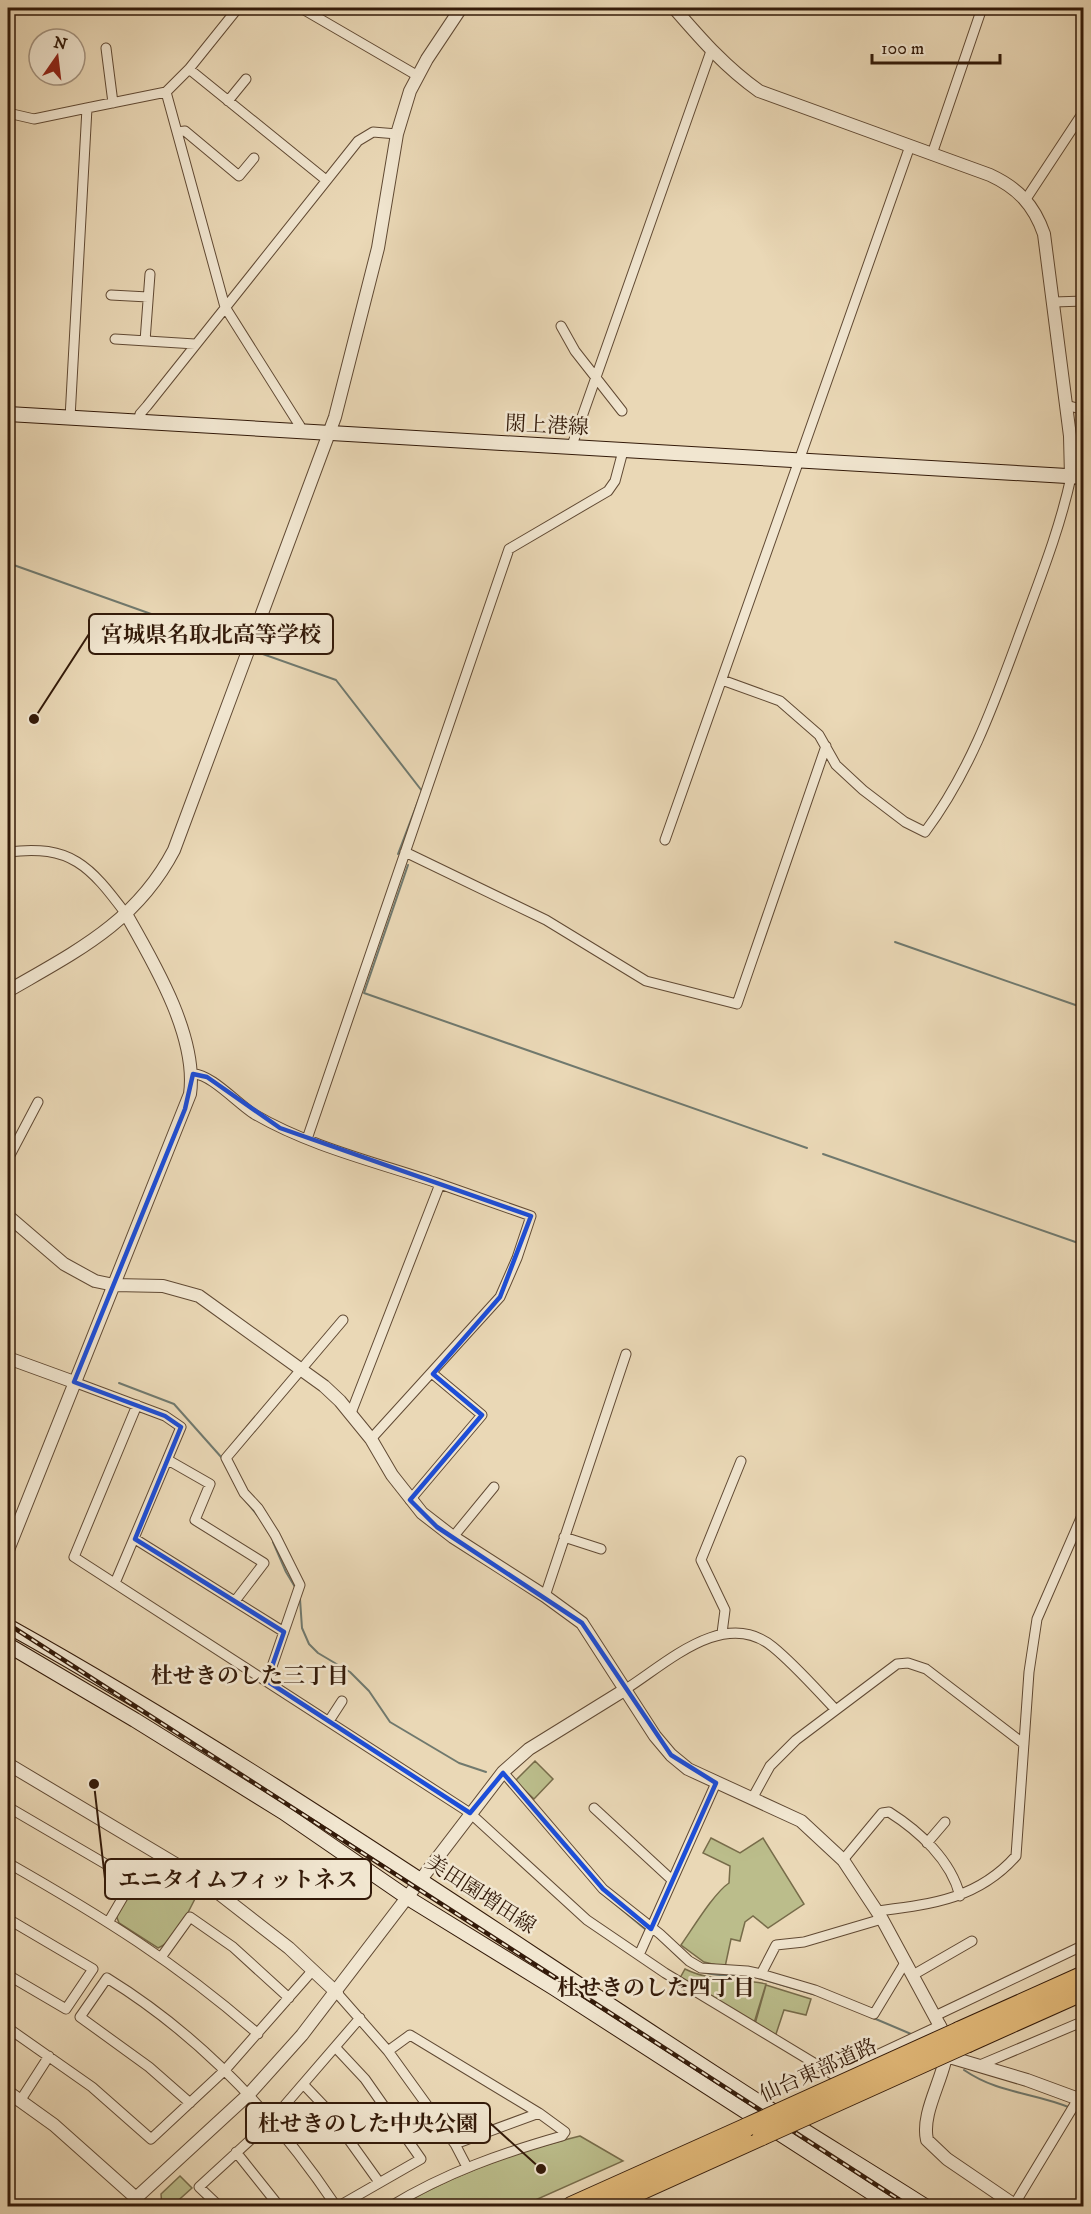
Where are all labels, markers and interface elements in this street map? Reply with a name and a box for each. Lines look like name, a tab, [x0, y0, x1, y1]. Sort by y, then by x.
north arrow	[27, 27, 87, 87]
scale bar	[872, 27, 1000, 65]
text: N	[52, 32, 69, 55]
text: 100 m	[881, 38, 924, 60]
street label: 閖上港線	[504, 411, 590, 441]
callout: 宮城県名取北高等学校	[89, 614, 333, 654]
text: 宮城県名取北高等学校	[101, 622, 321, 649]
district label: 杜せきのした三丁目	[151, 1663, 349, 1690]
street label: 美田園増田線	[421, 1850, 540, 1940]
callout: エニタイムフィットネス	[105, 1859, 371, 1899]
text: エニタイムフィットネス	[118, 1867, 358, 1894]
district label: 杜せきのした四丁目	[557, 1975, 755, 2002]
street label: 仙台東部道路	[756, 2033, 881, 2108]
callout: 杜せきのした中央公園	[246, 2103, 490, 2143]
text: 杜せきのした中央公園	[258, 2111, 478, 2138]

